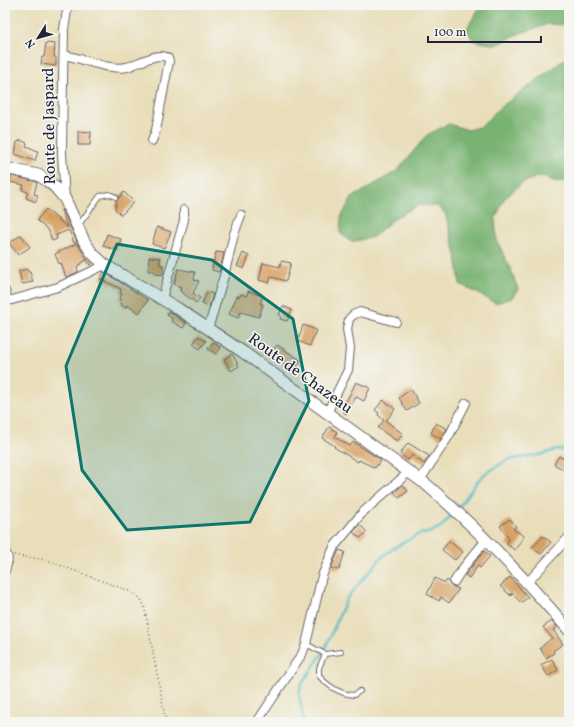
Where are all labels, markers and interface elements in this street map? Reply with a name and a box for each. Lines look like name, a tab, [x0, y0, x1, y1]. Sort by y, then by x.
north arrow	[18, 18, 58, 58]
scale bar	[428, 18, 541, 44]
text: 100 m	[434, 25, 467, 41]
text: N	[23, 35, 40, 51]
street label: Route de Jaspard	[38, 67, 62, 185]
street label: Route de Chazeau	[243, 328, 357, 420]

